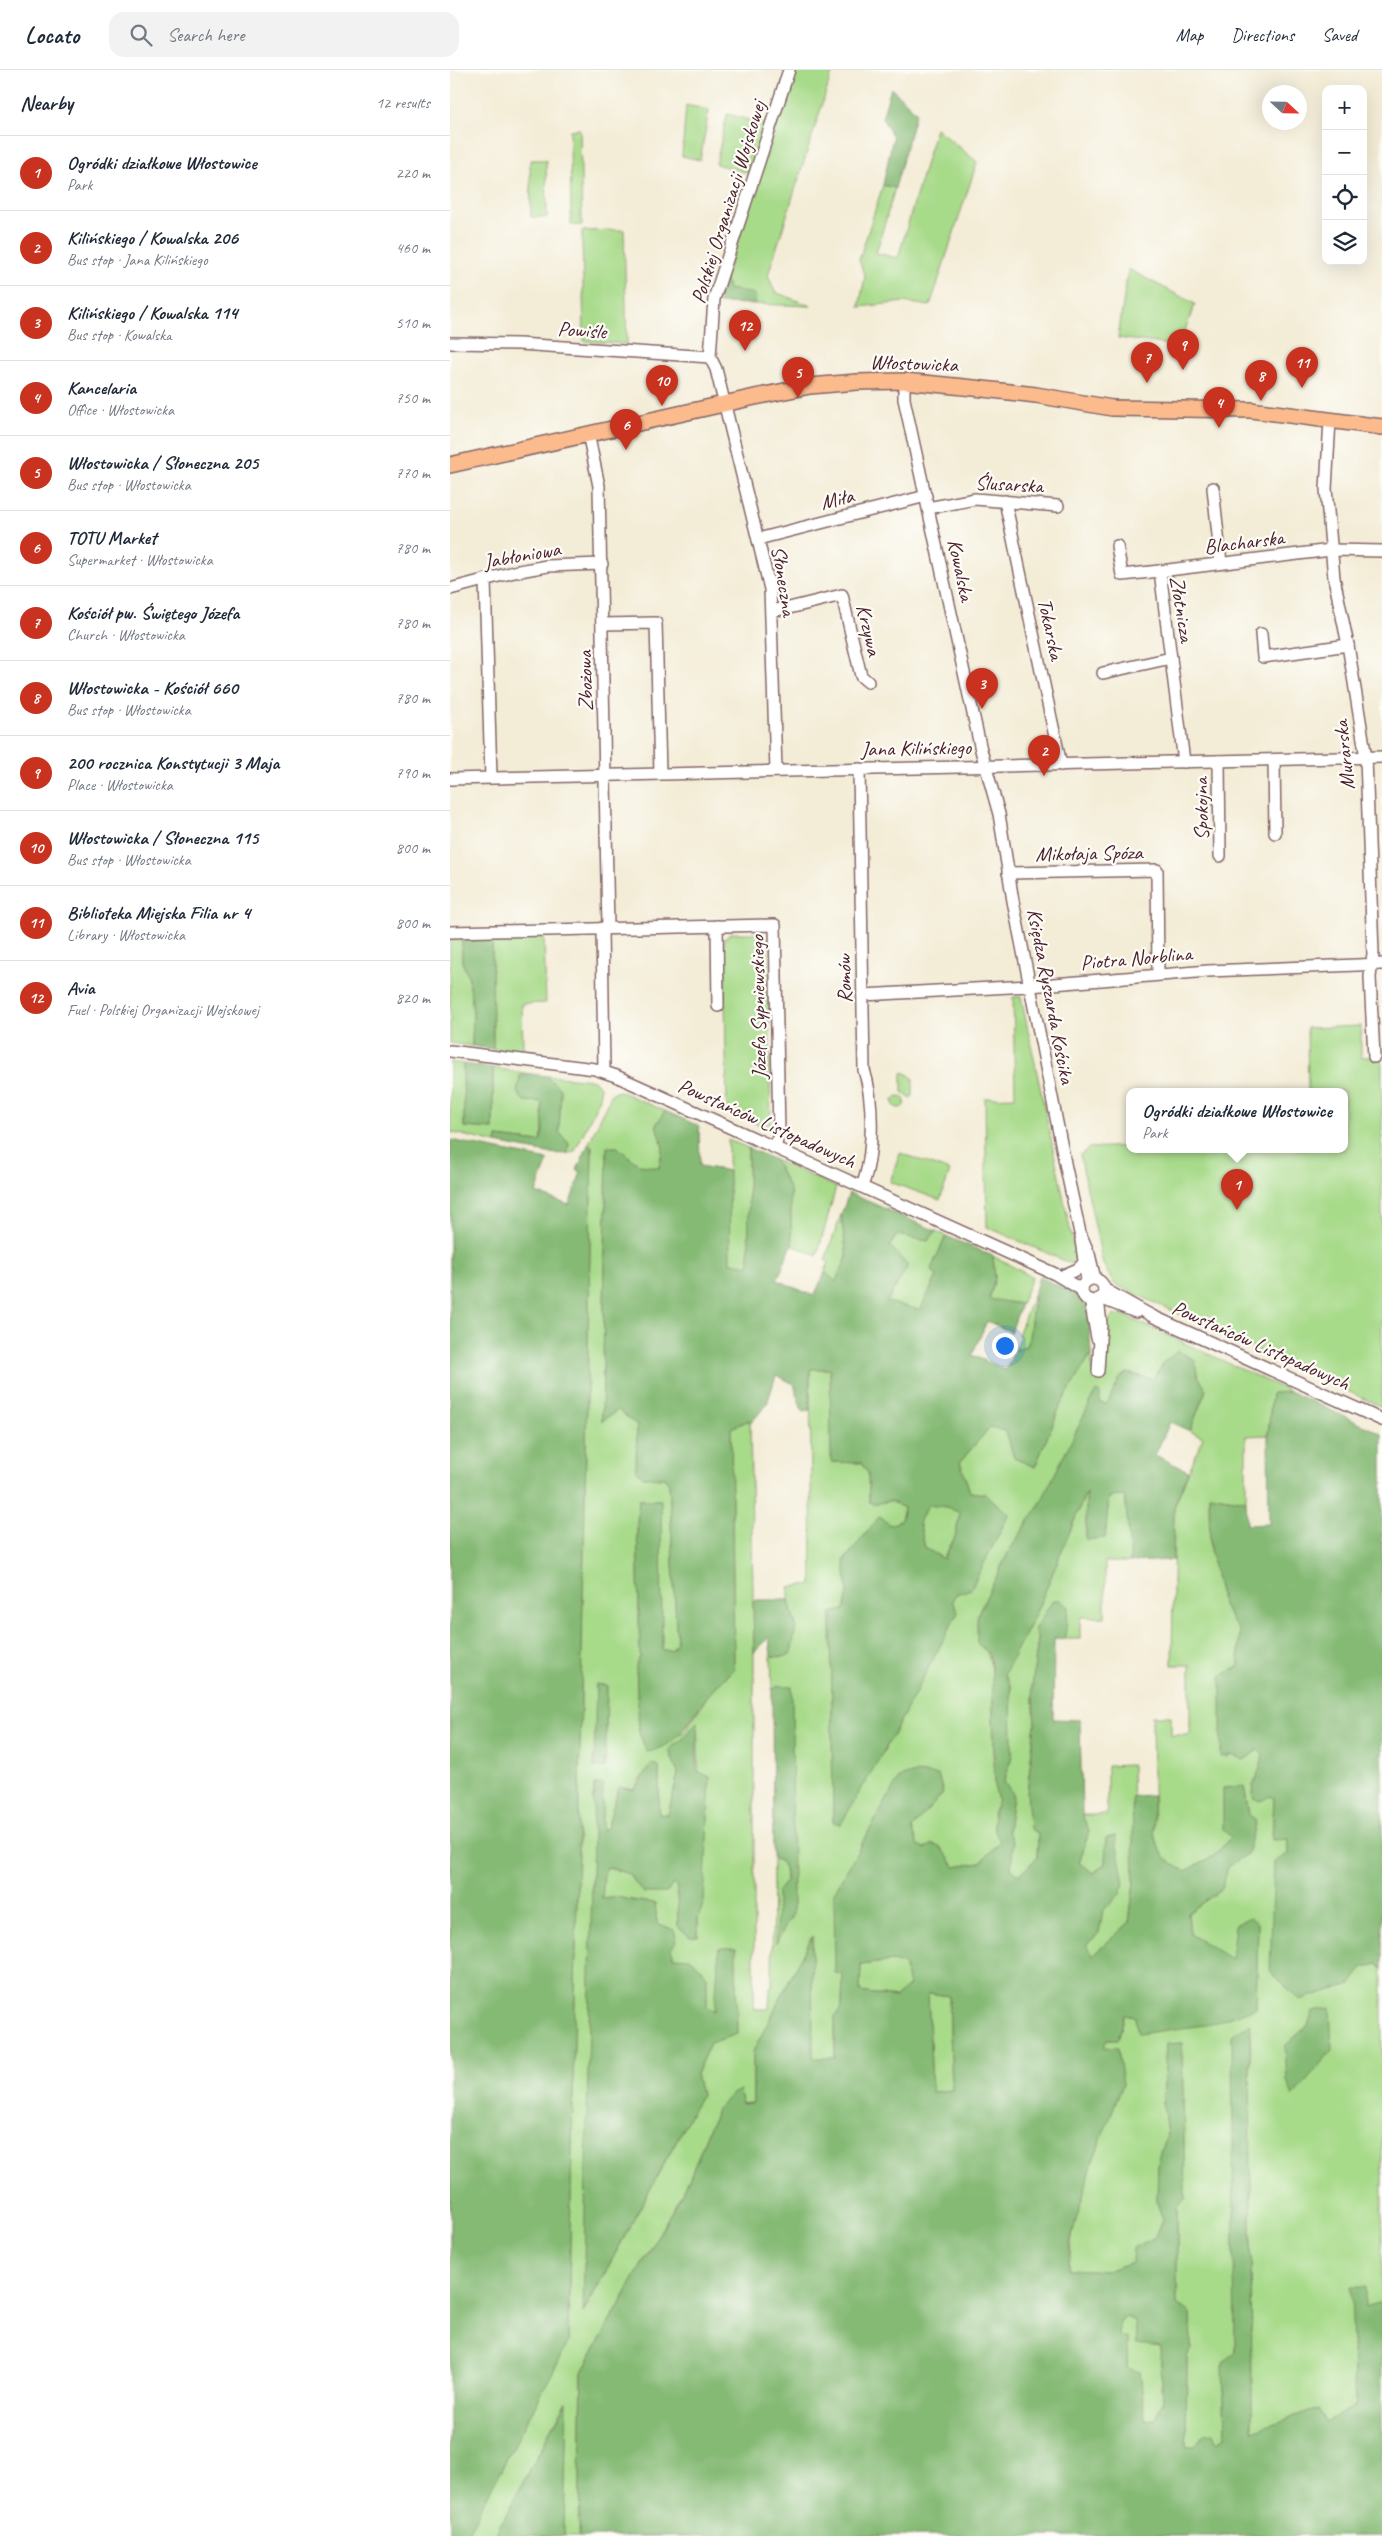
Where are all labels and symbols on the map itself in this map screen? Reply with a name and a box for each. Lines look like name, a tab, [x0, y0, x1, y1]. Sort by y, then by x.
north arrow	[1262, 85, 1307, 130]
street label: Polskiej Organizacji Wojskowej	[685, 95, 772, 306]
pin: 12	[729, 310, 761, 351]
street label: Powiśle	[557, 315, 609, 345]
pin: 9	[1167, 329, 1199, 370]
pin: 7	[1131, 342, 1163, 383]
pin: 11	[1286, 347, 1318, 388]
street label: Włostowicka	[870, 348, 960, 378]
pin: 5	[782, 357, 814, 398]
pin: 8	[1245, 360, 1277, 401]
pin: 10	[646, 365, 678, 406]
pin: 4	[1203, 387, 1235, 428]
pin: 6	[610, 409, 642, 450]
street label: Ślusarska	[974, 469, 1046, 499]
street label: Miła	[818, 482, 858, 516]
street label: Blacharska	[1203, 524, 1288, 560]
street label: Jabłoniowa	[481, 535, 564, 575]
street label: Kowalska	[942, 537, 981, 606]
street label: Słoneczna	[766, 544, 803, 620]
street label: Złotnicza	[1164, 574, 1200, 646]
street label: Tokarska	[1032, 596, 1071, 664]
street label: Krzywa	[851, 602, 888, 660]
street label: Zbożowa	[571, 649, 599, 711]
pin: 3	[966, 668, 998, 709]
street label: Murarska	[1327, 717, 1361, 791]
street label: Jana Kilińskiego	[860, 734, 973, 762]
pin: 2	[1028, 735, 1060, 776]
street label: Spokojna	[1187, 775, 1215, 841]
street label: Mikołaja Spóza	[1035, 839, 1145, 867]
street label: Księdza Ryszarda Kościka	[1021, 906, 1081, 1087]
street label: Józefa Sypniewskiego	[744, 933, 772, 1080]
street label: Piotra Norblina	[1079, 940, 1195, 976]
street label: Romów	[831, 952, 857, 1003]
street label: Powstańców Listopadowych	[674, 1072, 860, 1174]
pin: 1	[1221, 1169, 1253, 1210]
street label: Powstańców Listopadowych	[1168, 1294, 1354, 1396]
your location	[992, 1333, 1018, 1359]

